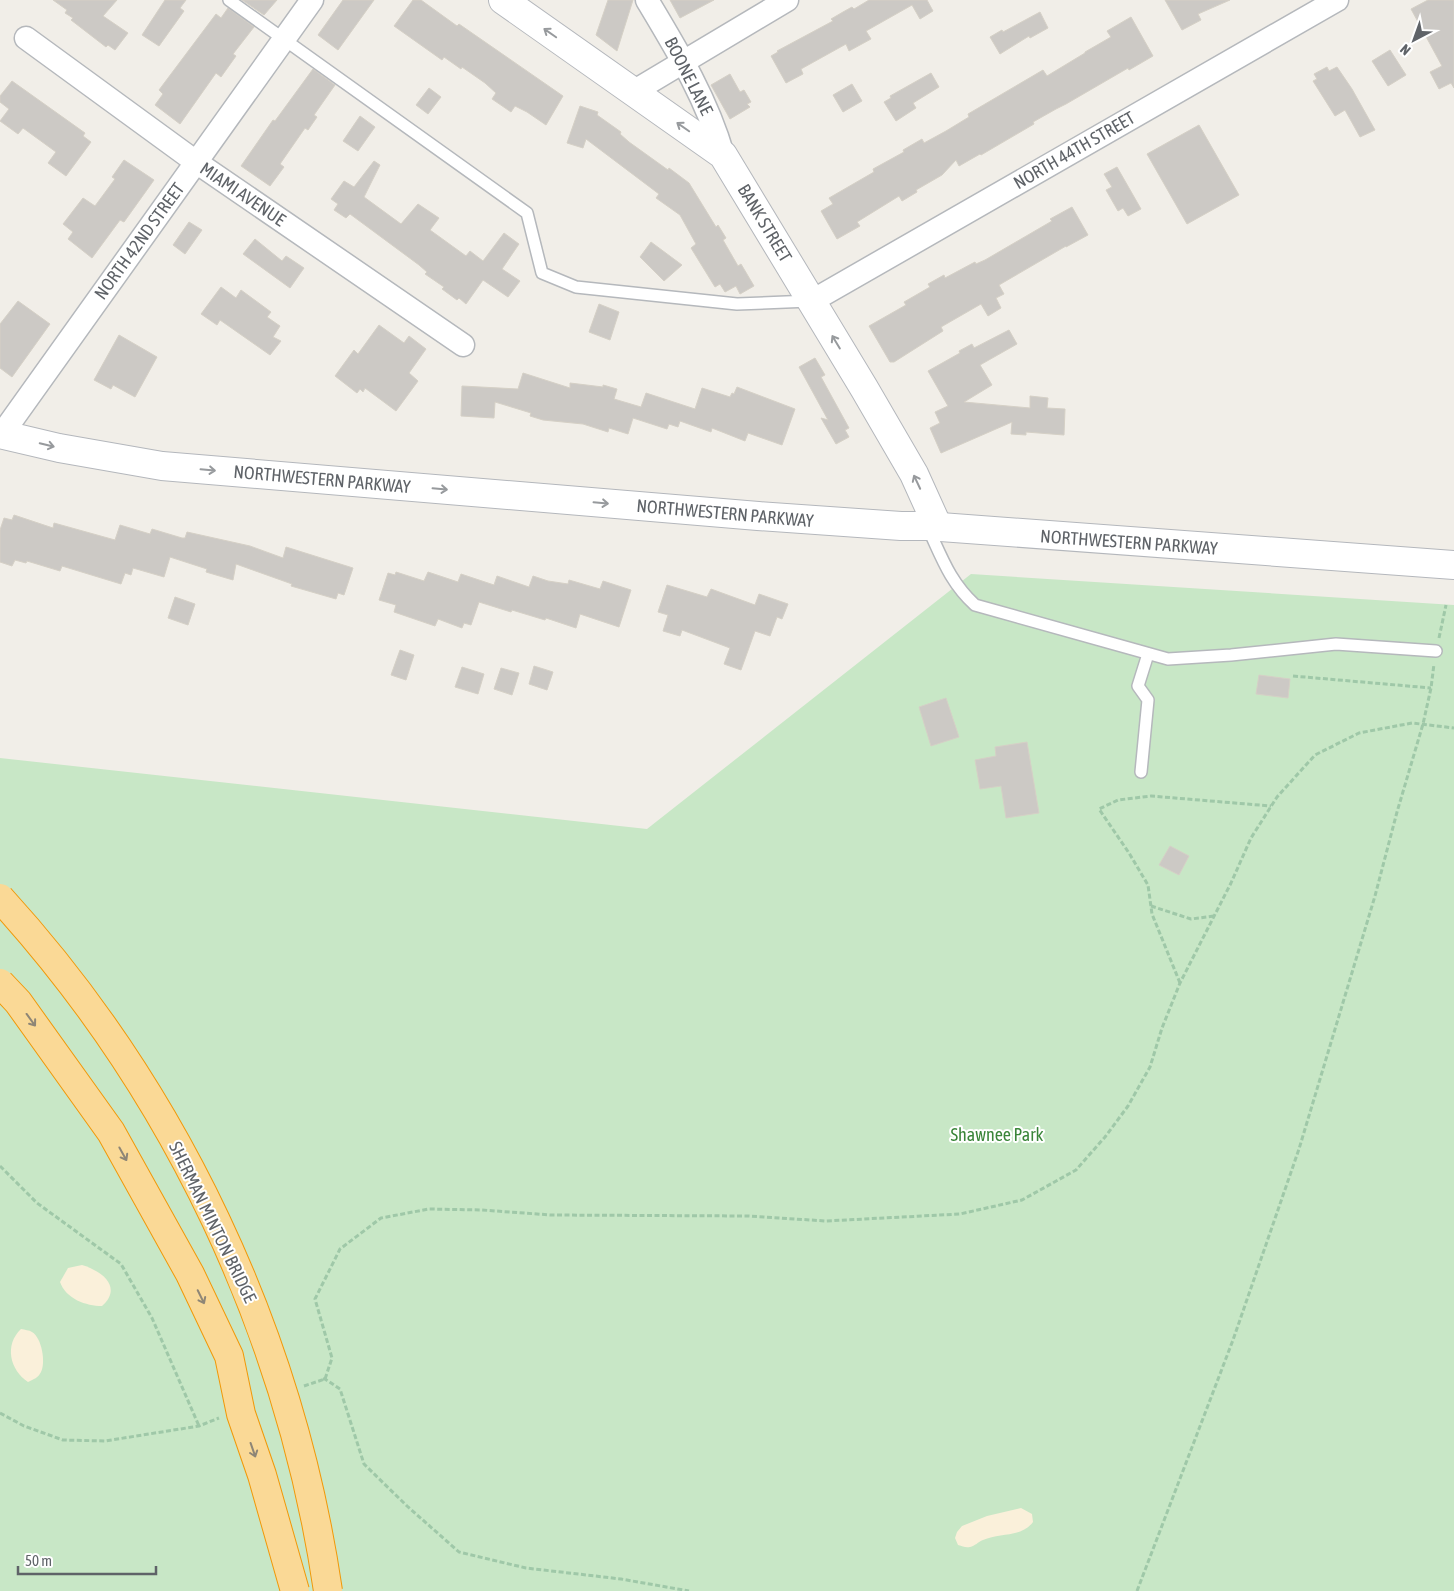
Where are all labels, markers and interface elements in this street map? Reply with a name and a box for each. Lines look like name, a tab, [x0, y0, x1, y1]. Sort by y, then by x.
north arrow	[1389, 15, 1439, 65]
one-way arrow	[543, 28, 557, 38]
street label: BOONE LANE	[660, 34, 718, 119]
text: N	[1397, 41, 1414, 59]
street label: NORTH 44TH STREET	[1010, 107, 1138, 193]
one-way arrow	[676, 122, 690, 132]
street label: MIAMI AVENUE	[196, 158, 290, 230]
street label: NORTH 42ND STREET	[90, 179, 188, 303]
street label: BANK STREET	[734, 180, 796, 266]
one-way arrow	[831, 335, 841, 349]
one-way arrow	[39, 441, 55, 450]
street label: NORTHWESTERN PARKWAY	[233, 461, 411, 497]
one-way arrow	[200, 465, 216, 474]
one-way arrow	[912, 475, 922, 490]
one-way arrow	[431, 484, 447, 494]
street label: NORTHWESTERN PARKWAY	[636, 495, 814, 531]
one-way arrow	[593, 498, 609, 508]
street label: NORTHWESTERN PARKWAY	[1040, 525, 1218, 559]
one-way arrow	[26, 1013, 36, 1027]
park label: Shawnee Park	[951, 1124, 1044, 1145]
street label: SHERMAN MINTON BRIDGE	[165, 1138, 261, 1306]
one-way arrow	[119, 1146, 128, 1161]
one-way arrow	[196, 1289, 206, 1304]
one-way arrow	[249, 1441, 258, 1457]
scale bar	[18, 1544, 155, 1576]
text: 50 m	[25, 1552, 52, 1569]

